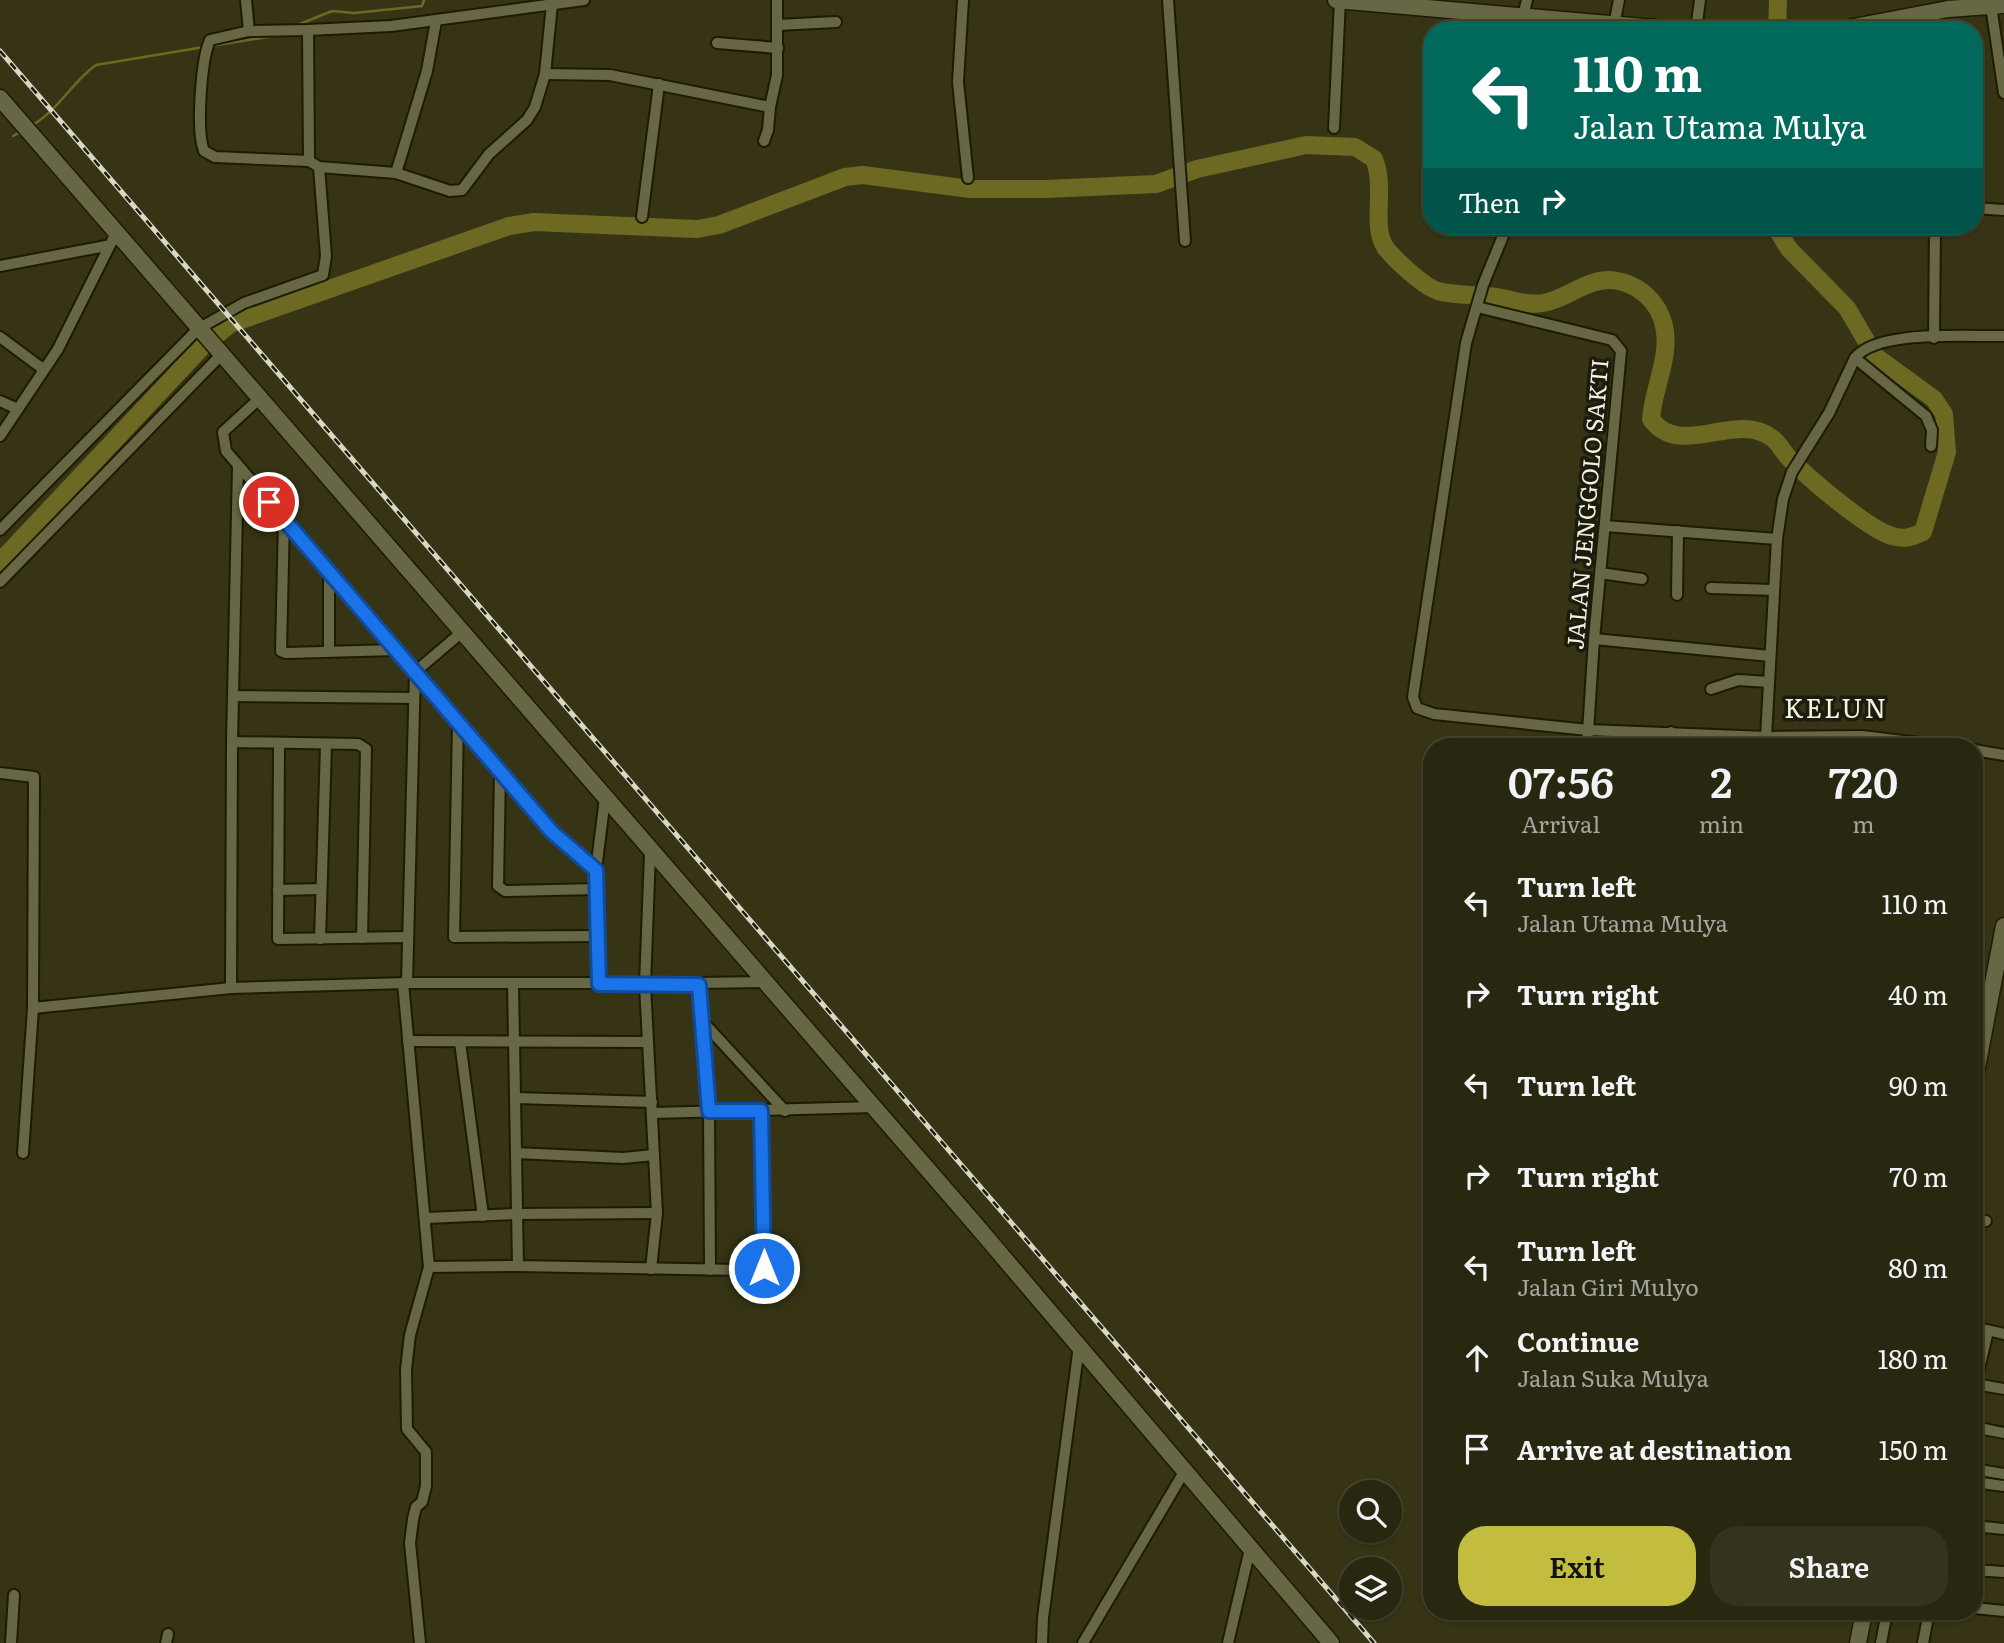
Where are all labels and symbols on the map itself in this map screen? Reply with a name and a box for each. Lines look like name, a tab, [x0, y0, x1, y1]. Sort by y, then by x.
street label: JALAN JENGGOLO SAKTI	[1556, 357, 1616, 651]
pin	[239, 472, 299, 532]
district label: KELUN	[1784, 687, 1888, 726]
position arrow	[727, 1231, 801, 1305]

